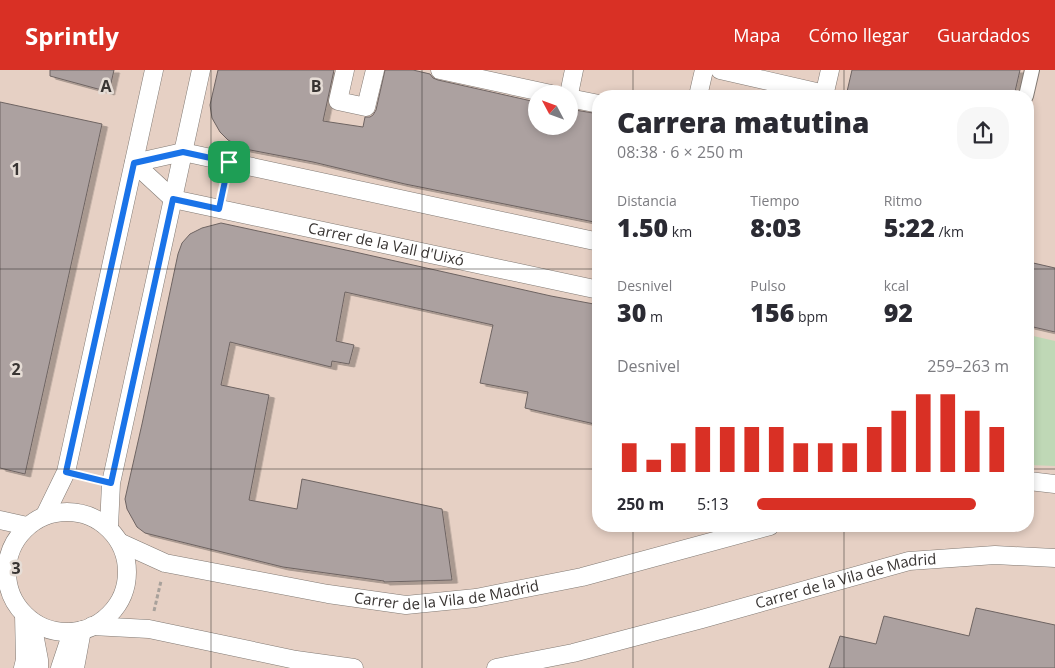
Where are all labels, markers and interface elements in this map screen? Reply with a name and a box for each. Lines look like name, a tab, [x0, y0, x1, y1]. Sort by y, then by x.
text: Sprintly	[25, 19, 119, 52]
text: Mapa	[733, 23, 780, 47]
text: Cómo llegar	[808, 23, 909, 47]
text: Guardados	[937, 23, 1030, 47]
text: A	[100, 75, 112, 97]
text: B	[311, 75, 321, 97]
north arrow	[528, 85, 578, 135]
map controls	[528, 85, 578, 135]
text: Carrera matutina	[617, 103, 869, 141]
button: share	[957, 107, 1009, 159]
pin	[208, 141, 250, 183]
text: 08:38 · 6 × 250 m	[617, 141, 743, 163]
icon: arrive	[215, 148, 243, 176]
text: 1	[11, 158, 21, 180]
text: Distancia	[617, 191, 677, 210]
text: Tiempo	[750, 191, 799, 210]
text: Ritmo	[884, 191, 922, 210]
text: 1.50	[617, 210, 668, 244]
text: 8:03	[750, 210, 802, 244]
text: 5:22	[884, 210, 935, 244]
street label: Carrer de la Vall d'Uixó	[307, 217, 466, 270]
text: km	[668, 222, 692, 241]
text: /km	[935, 222, 964, 241]
text: Desnivel	[617, 276, 672, 295]
text: Pulso	[750, 276, 786, 295]
text: kcal	[884, 276, 909, 295]
text: 30	[617, 295, 646, 329]
text: 156	[750, 295, 794, 329]
text: 92	[884, 295, 913, 329]
text: m	[646, 307, 663, 326]
text: bpm	[794, 307, 828, 326]
text: Desnivel	[617, 355, 680, 377]
text: 259–263 m	[927, 355, 1009, 377]
text: 2	[11, 358, 21, 380]
text: 250 m	[617, 493, 664, 515]
text: 5:13	[697, 493, 729, 515]
street label: Carrer de la Vila de Madrid	[753, 548, 937, 613]
text: 3	[11, 557, 21, 579]
street label: Carrer de la Vila de Madrid	[353, 575, 540, 614]

